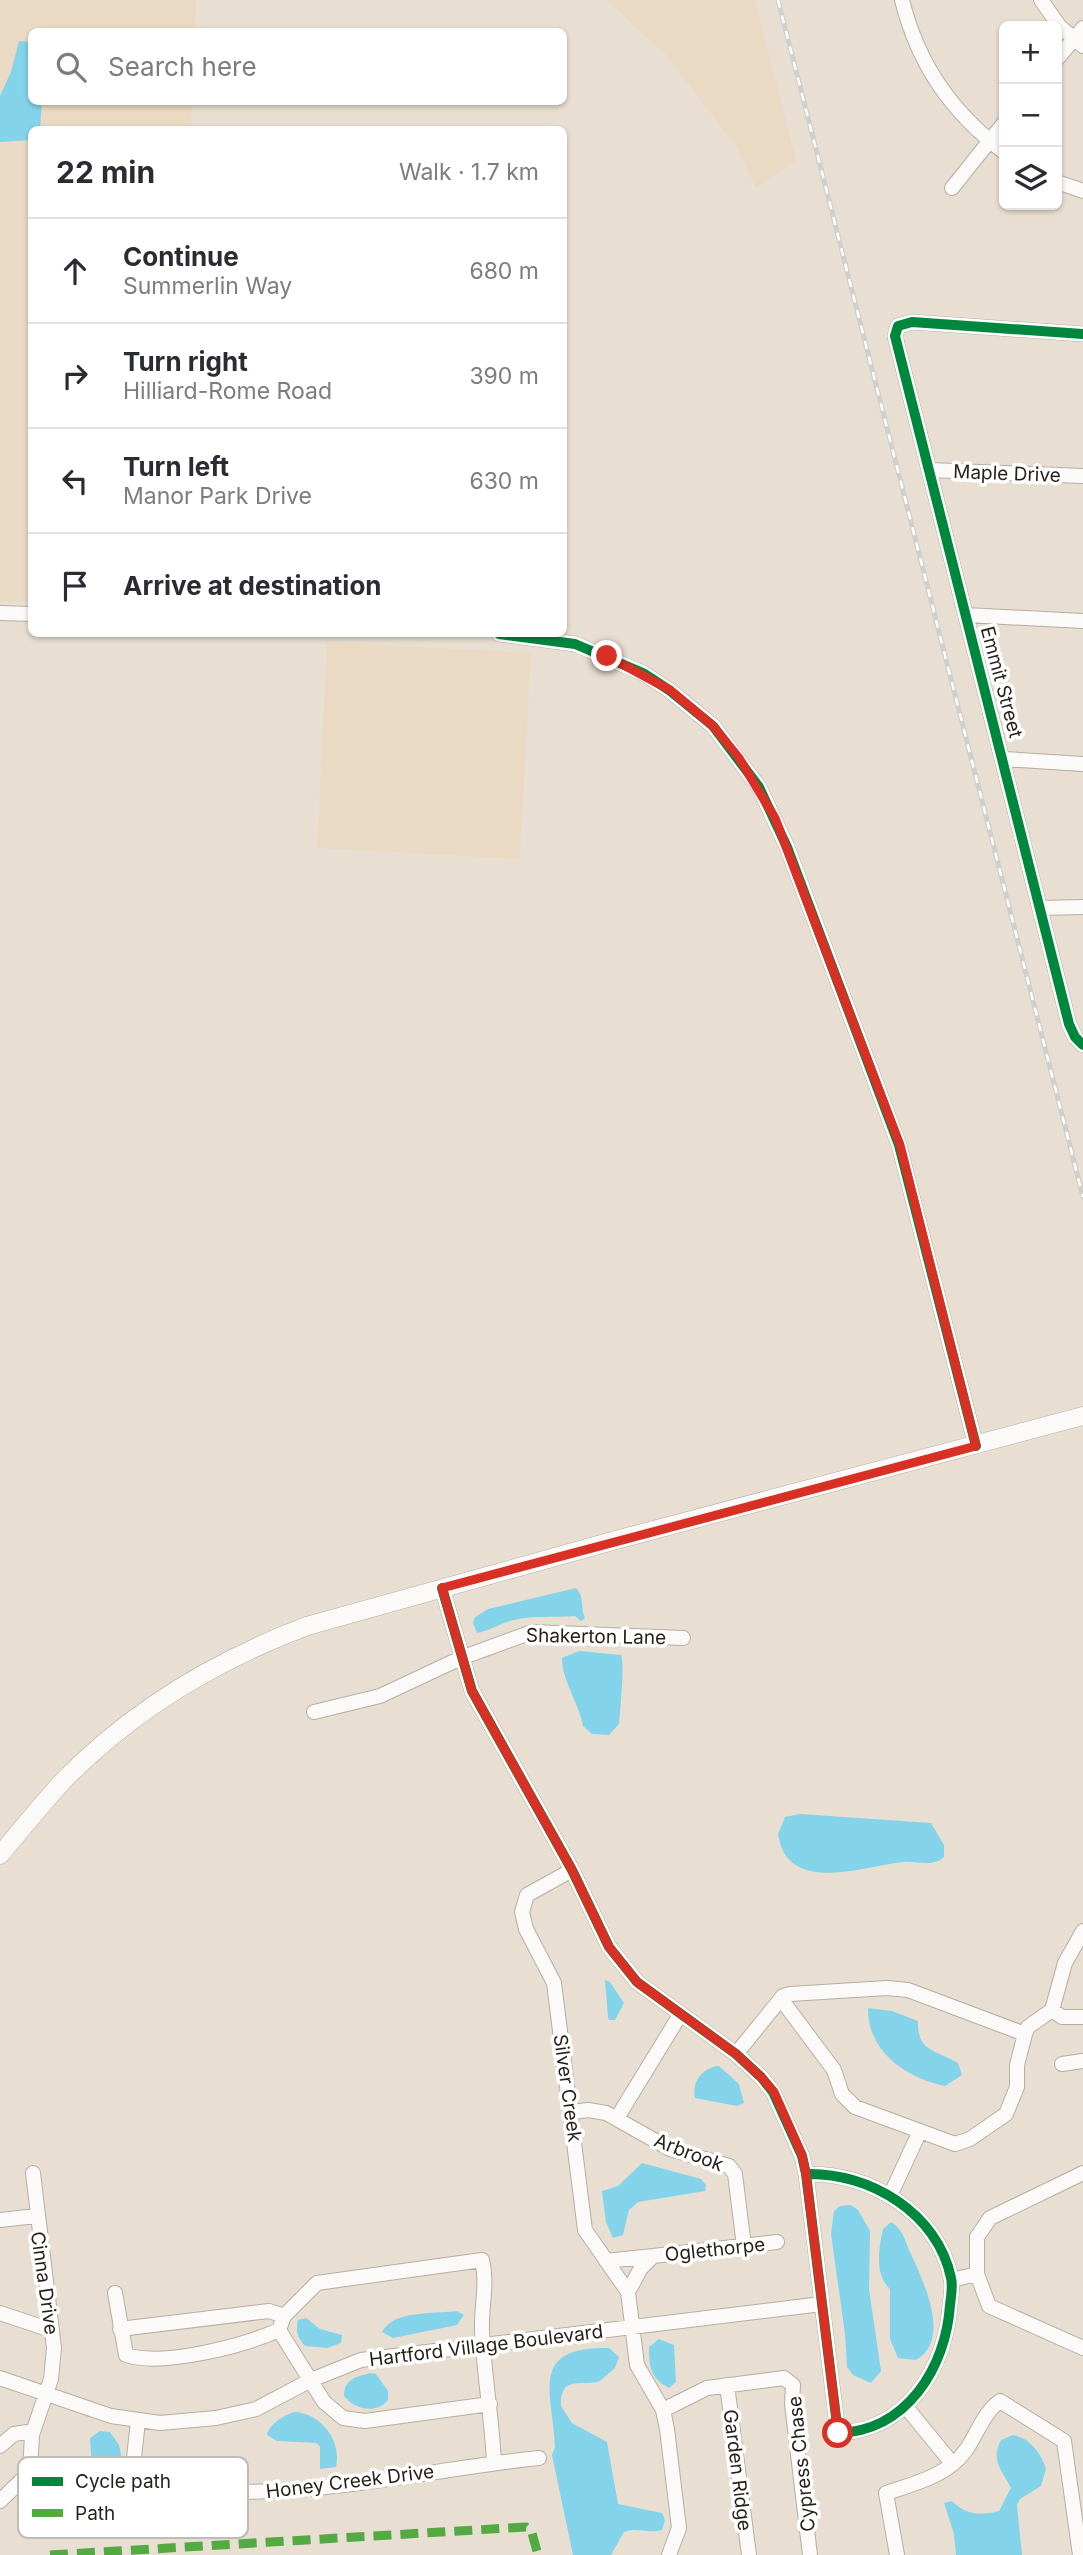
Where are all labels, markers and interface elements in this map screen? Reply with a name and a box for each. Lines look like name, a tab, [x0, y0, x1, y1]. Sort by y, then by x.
map controls	[999, 21, 1062, 210]
button: +	[999, 21, 1062, 84]
search box	[28, 28, 567, 105]
icon: search	[52, 48, 90, 86]
text: Search here	[108, 51, 257, 82]
button: −	[999, 84, 1062, 147]
button: layers	[999, 147, 1062, 210]
text: 22 min	[56, 154, 155, 190]
text: Walk · 1.7 km	[399, 158, 539, 186]
text: Continue	[123, 241, 239, 272]
icon: ahead	[56, 252, 94, 290]
text: 680 m	[469, 257, 539, 285]
text: Summerlin Way	[123, 272, 292, 300]
text: Turn right	[123, 346, 248, 377]
icon: right	[56, 357, 94, 395]
text: 390 m	[469, 362, 539, 390]
text: Hilliard-Rome Road	[123, 377, 332, 405]
text: Turn left	[123, 451, 229, 482]
street label: Maple Drive	[953, 460, 1061, 487]
icon: left	[56, 462, 94, 500]
text: 630 m	[469, 467, 539, 495]
text: Manor Park Drive	[123, 482, 312, 510]
icon: arrive	[56, 567, 94, 605]
text: Arrive at destination	[123, 570, 382, 601]
street label: Emmit Street	[976, 624, 1027, 740]
route end	[591, 640, 622, 671]
street label: Shakerton Lane	[526, 1624, 666, 1649]
street label: Silver Creek	[549, 2033, 587, 2144]
street label: Arbrook	[651, 2129, 727, 2176]
street label: Cinna Drive	[26, 2230, 63, 2336]
street label: Oglethorpe	[664, 2233, 766, 2266]
street label: Hartford Village Boulevard	[368, 2320, 604, 2371]
street label: Cypress Chase	[783, 2395, 820, 2533]
street label: Garden Ridge	[719, 2408, 756, 2532]
route start	[822, 2417, 853, 2448]
legend	[18, 2457, 248, 2538]
street label: Honey Creek Drive	[265, 2460, 435, 2503]
text: Cycle path	[75, 2470, 171, 2493]
text: Path	[75, 2502, 115, 2525]

